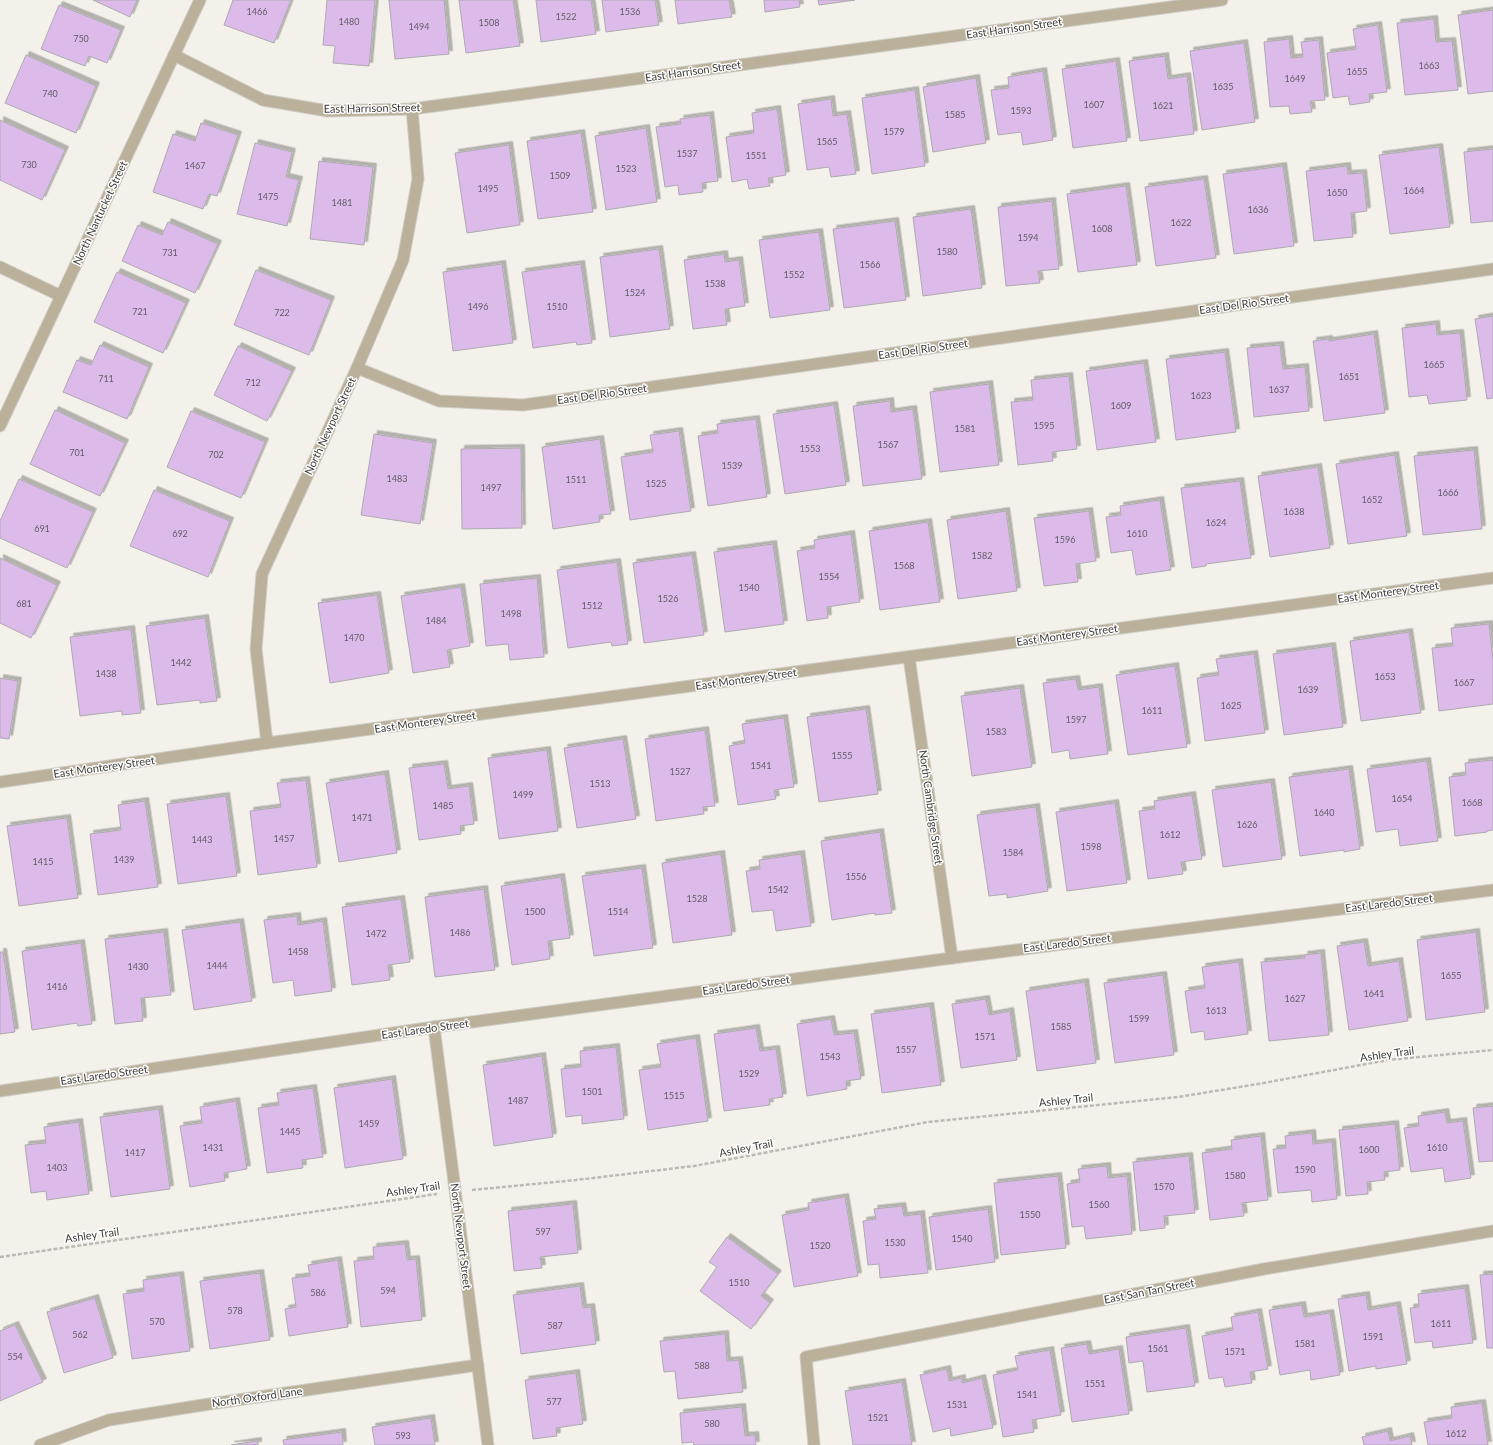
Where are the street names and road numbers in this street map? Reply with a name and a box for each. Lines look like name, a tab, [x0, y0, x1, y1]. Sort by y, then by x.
street label: East Harrison Street	[965, 14, 1063, 41]
street label: East Harrison Street	[644, 57, 742, 84]
street label: East Harrison Street	[324, 100, 420, 115]
street label: North Nantucket Street	[70, 159, 129, 267]
street label: East Del Rio Street	[1198, 291, 1290, 316]
street label: East Del Rio Street	[877, 336, 969, 361]
street label: North Newport Street	[301, 375, 358, 477]
street label: East Del Rio Street	[556, 381, 648, 406]
street label: East Monterey Street	[1337, 578, 1439, 605]
street label: East Monterey Street	[1016, 621, 1118, 648]
street label: East Monterey Street	[695, 665, 797, 692]
street label: East Monterey Street	[374, 708, 476, 735]
street label: North Cambridge Street	[917, 749, 946, 865]
street label: East Monterey Street	[53, 753, 155, 780]
street label: East Laredo Street	[1344, 891, 1434, 914]
street label: East Laredo Street	[1022, 931, 1112, 954]
street label: East Laredo Street	[701, 972, 791, 997]
street label: East Laredo Street	[380, 1016, 470, 1041]
street label: Ashley Trail	[1359, 1043, 1415, 1064]
street label: East Laredo Street	[59, 1062, 149, 1087]
street label: Ashley Trail	[1038, 1090, 1094, 1109]
street label: Ashley Trail	[718, 1136, 774, 1159]
street label: Ashley Trail	[385, 1178, 441, 1199]
street label: North Newport Street	[449, 1182, 474, 1289]
street label: Ashley Trail	[64, 1224, 120, 1245]
street label: East San Tan Street	[1103, 1275, 1195, 1306]
street label: North Oxford Lane	[211, 1384, 303, 1409]

